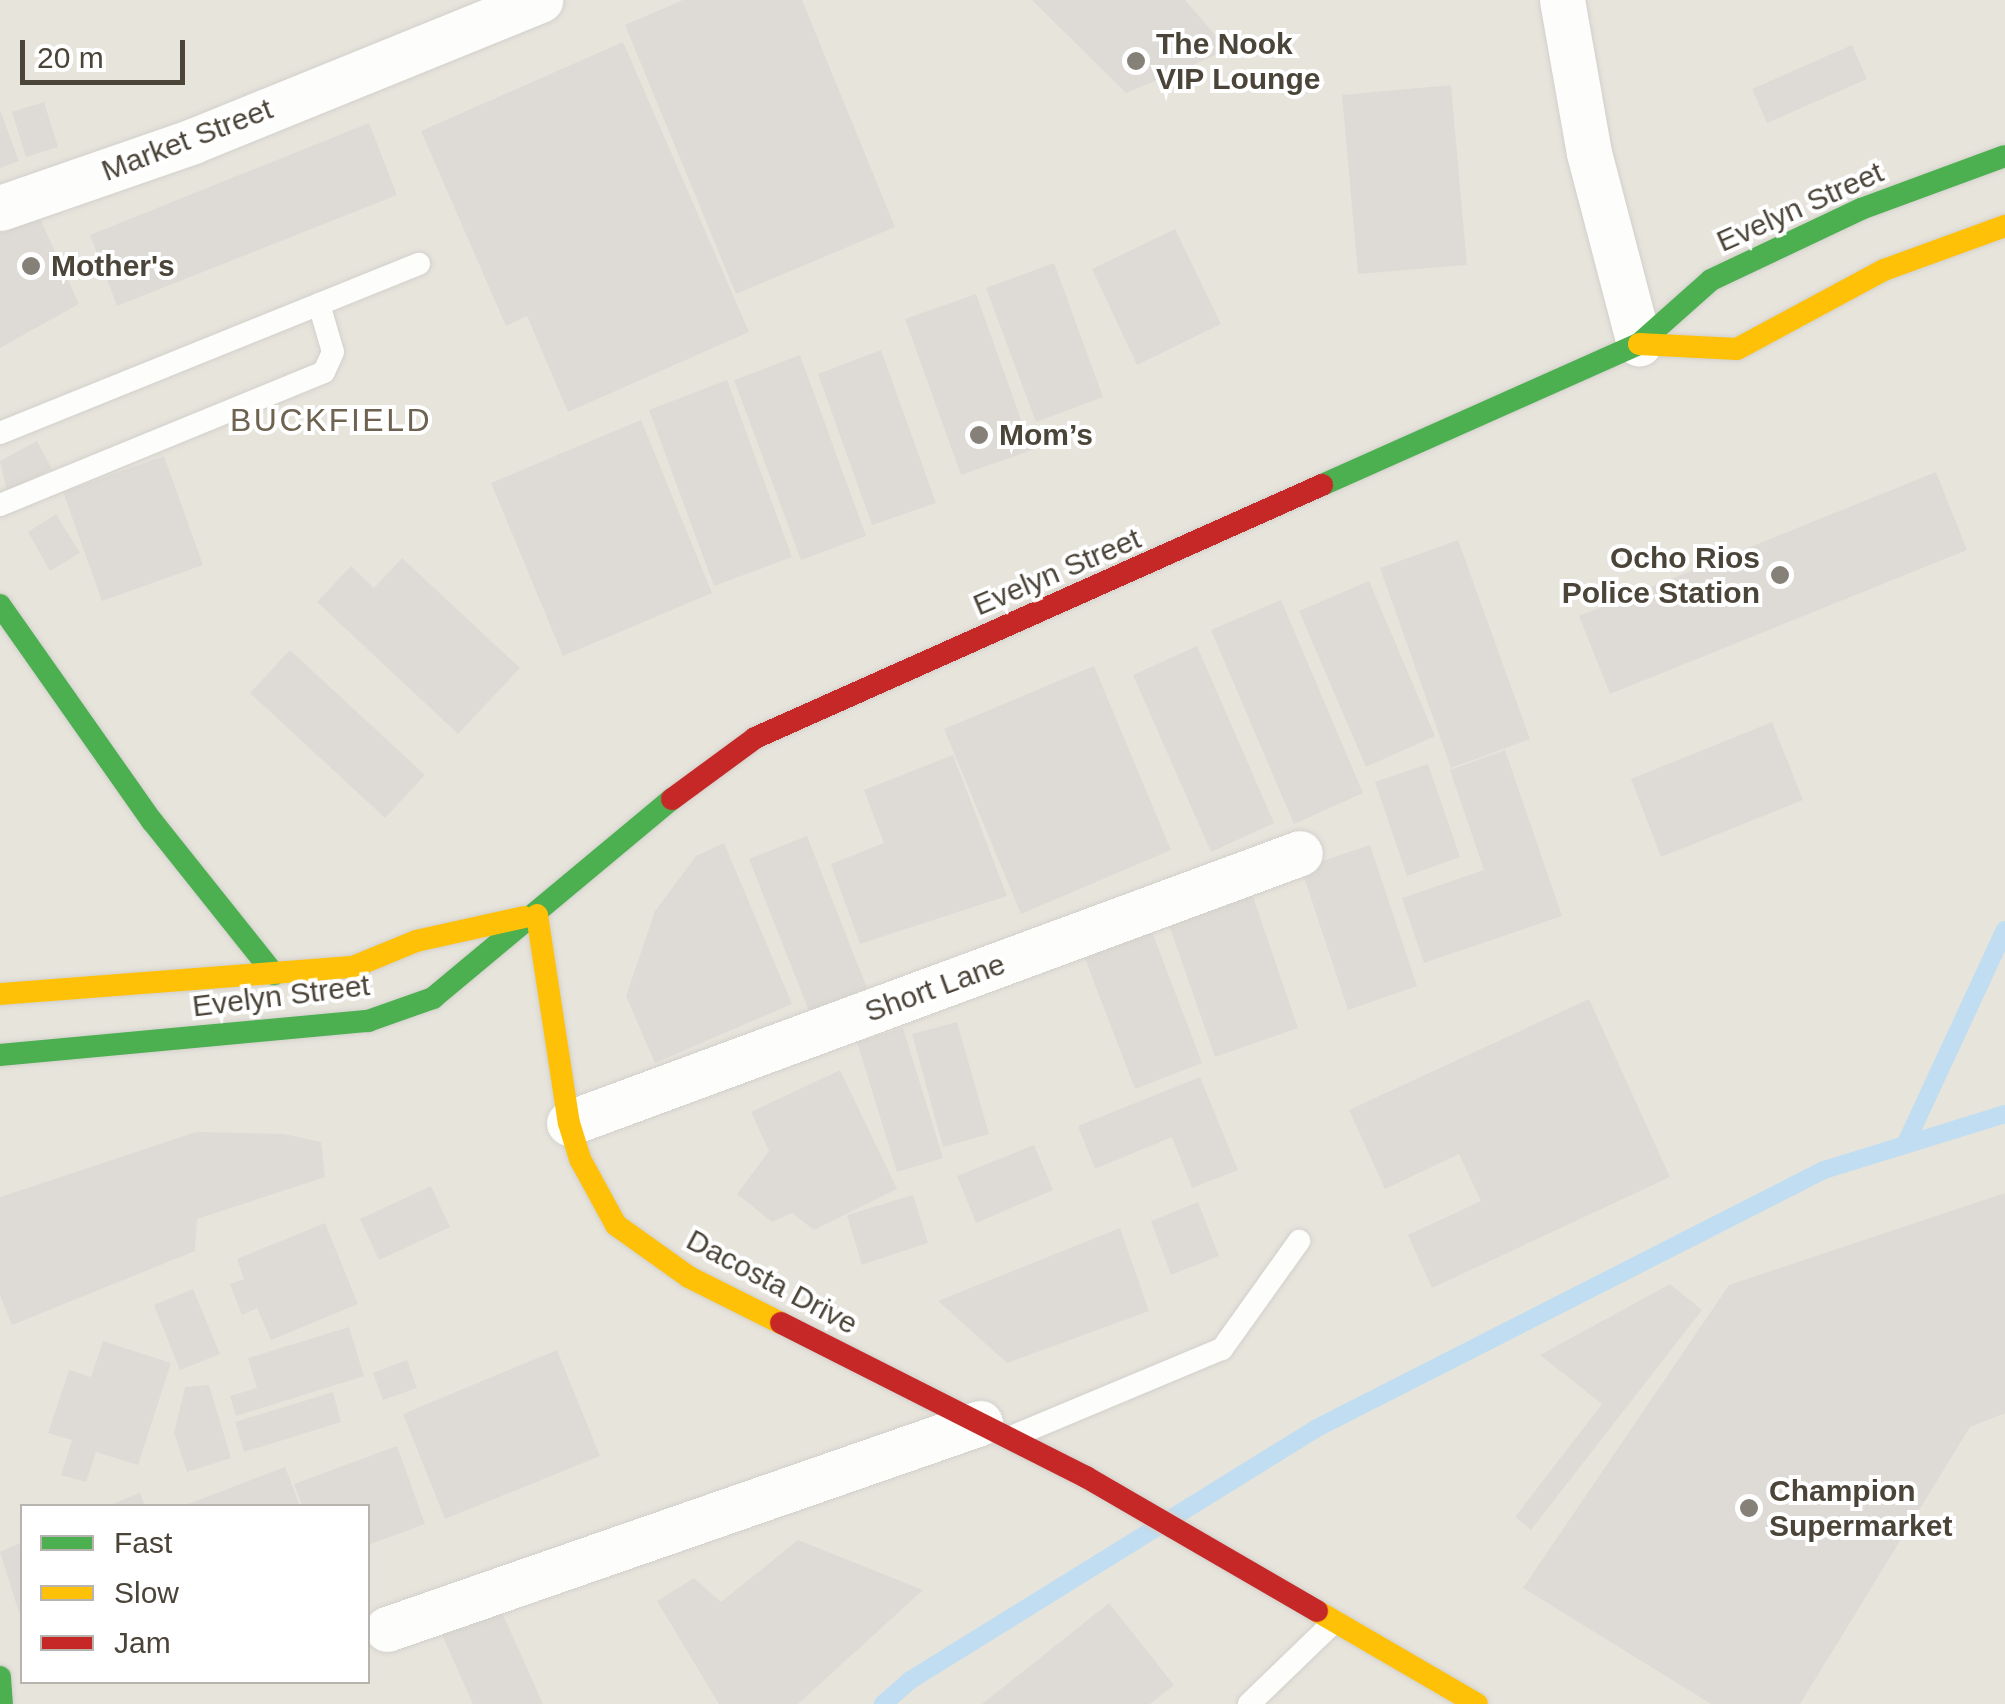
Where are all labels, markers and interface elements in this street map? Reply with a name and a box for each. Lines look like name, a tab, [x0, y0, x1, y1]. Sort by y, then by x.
scale bar	[25, 20, 190, 82]
place label: The Nook VIP Lounge	[1156, 26, 1321, 96]
text: 20 m	[37, 41, 104, 74]
marker: The Nook VIP Lounge	[1125, 50, 1147, 72]
street label: Market Street	[96, 91, 278, 189]
street label: Evelyn Street	[1711, 154, 1889, 260]
place label: Mother's	[51, 248, 175, 284]
marker: Mother's	[20, 255, 42, 277]
district label: BUCKFIELD	[230, 401, 432, 439]
place label: Mom’s	[999, 417, 1093, 453]
marker: Mom’s	[968, 424, 990, 446]
street label: Evelyn Street	[968, 521, 1146, 623]
place label: Ocho Rios Police Station	[1562, 540, 1760, 610]
marker: Ocho Rios Police Station	[1769, 564, 1791, 586]
street label: Short Lane	[860, 946, 1010, 1030]
street label: Evelyn Street	[190, 967, 372, 1025]
street label: Dacosta Drive	[680, 1222, 864, 1342]
place label: Champion Supermarket	[1769, 1473, 1952, 1544]
marker: Champion Supermarket	[1738, 1497, 1760, 1519]
legend	[20, 1504, 370, 1684]
text: Fast	[114, 1526, 172, 1559]
text: Slow	[114, 1576, 179, 1609]
text: Jam	[114, 1626, 171, 1659]

